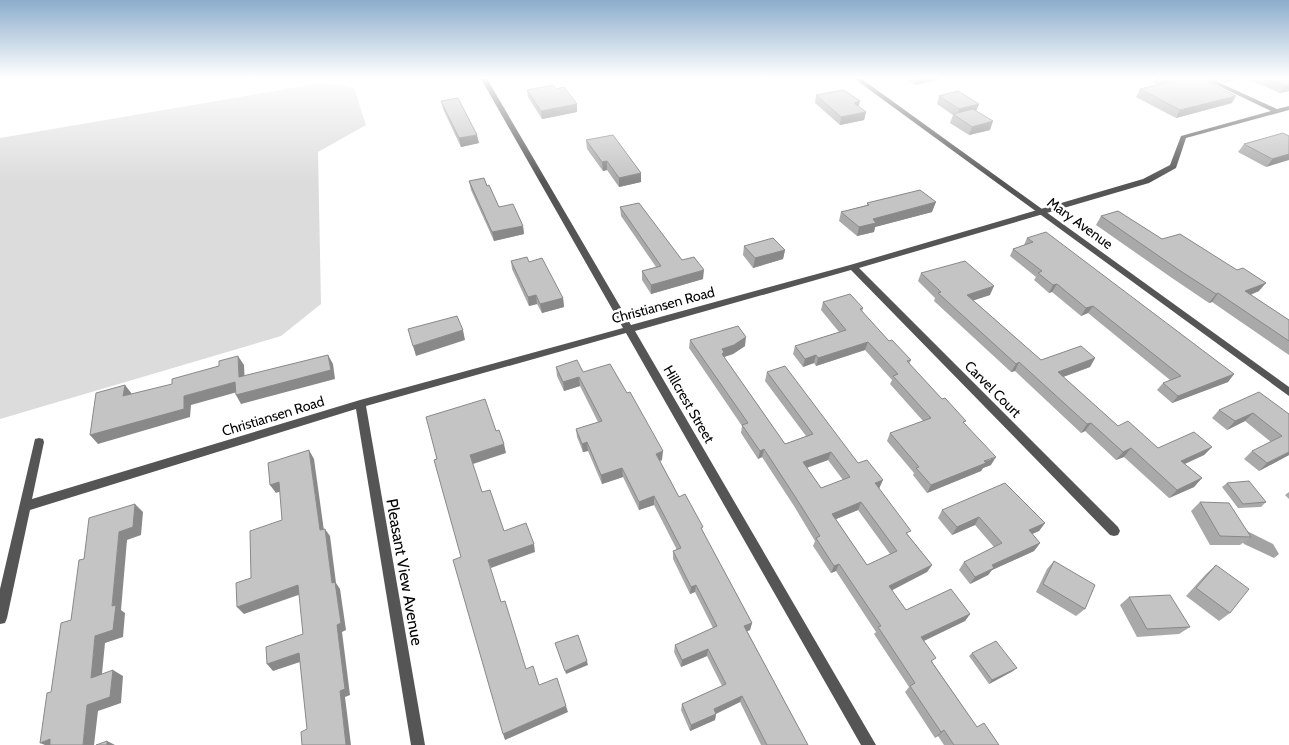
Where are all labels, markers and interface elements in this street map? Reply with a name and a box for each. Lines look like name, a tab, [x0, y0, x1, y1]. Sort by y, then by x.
street label: Mary Avenue	[1044, 193, 1116, 253]
street label: Christiansen Road	[609, 283, 717, 327]
street label: Carvel Court	[961, 357, 1025, 421]
street label: Hillcrest Street	[660, 362, 719, 446]
street label: Christiansen Road	[220, 392, 326, 440]
street label: Pleasant View Avenue	[382, 497, 427, 647]

